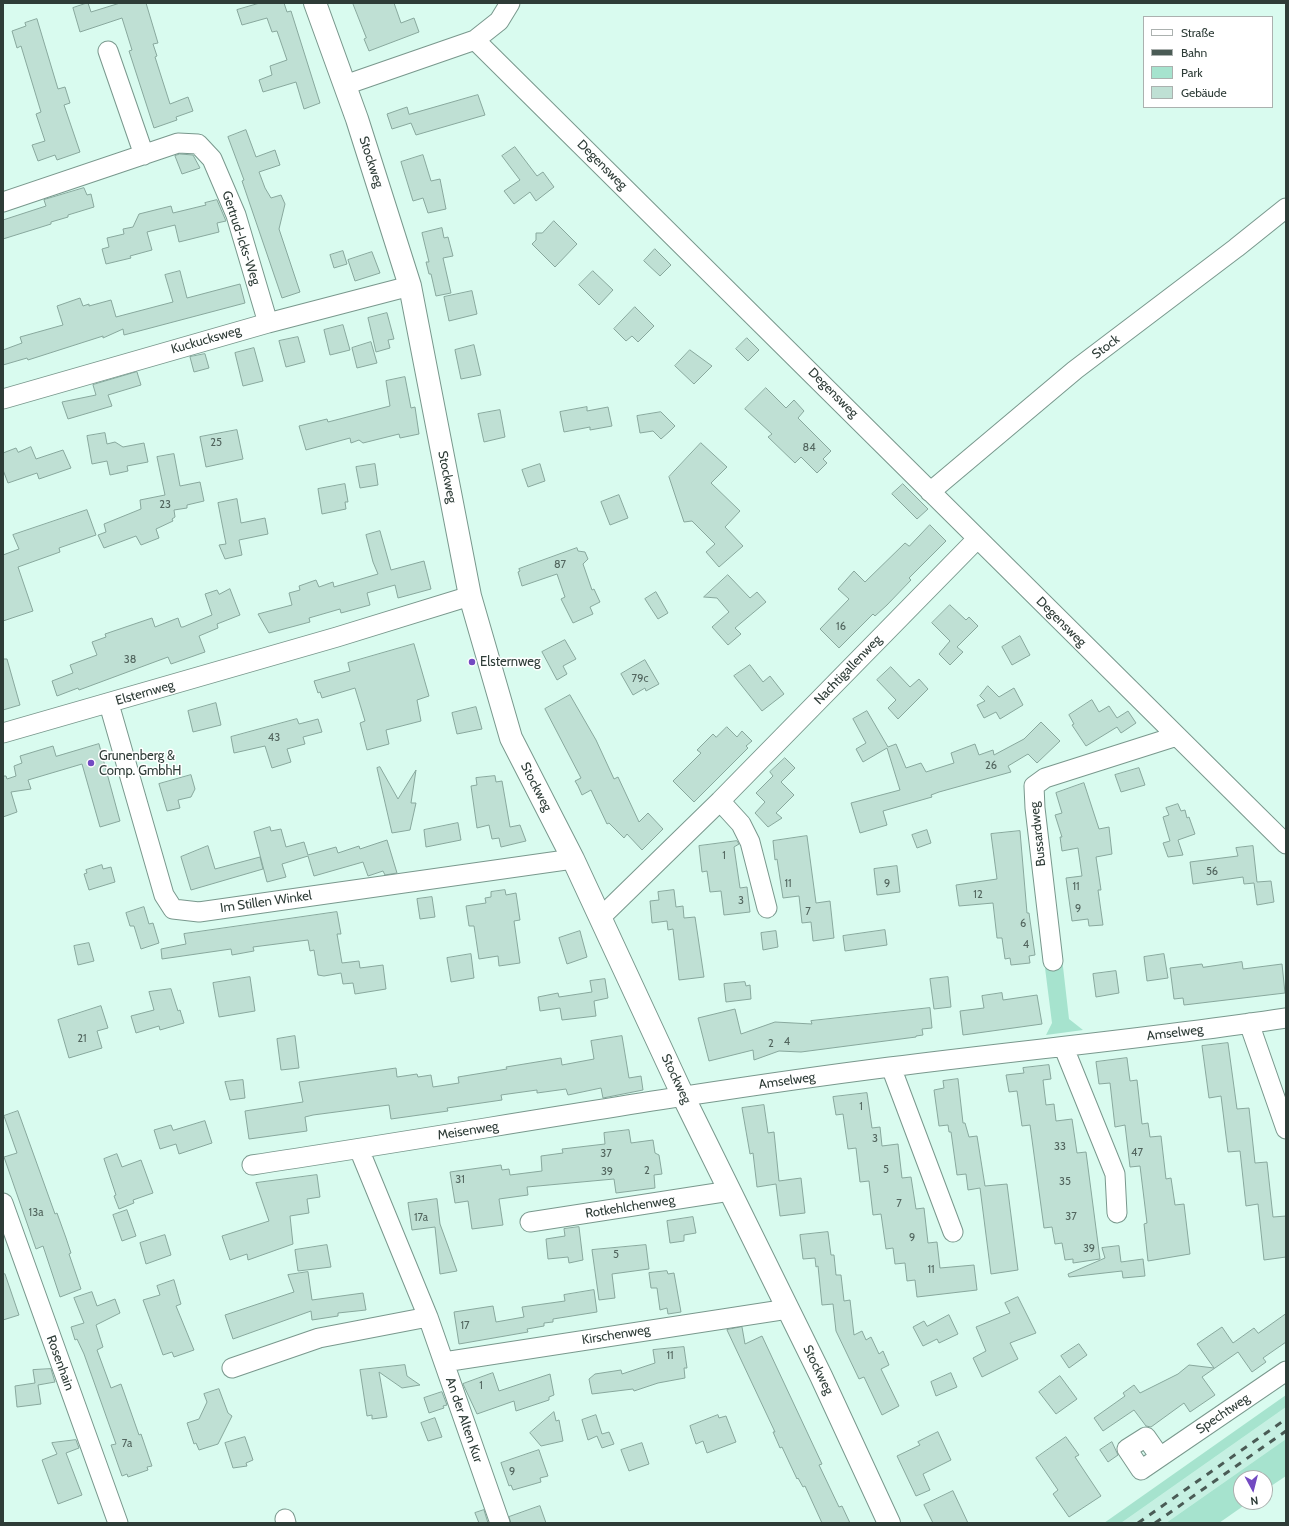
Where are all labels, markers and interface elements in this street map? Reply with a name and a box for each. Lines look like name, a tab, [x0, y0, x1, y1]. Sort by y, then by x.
legend	[1143, 16, 1273, 108]
text: Straße	[1181, 25, 1214, 40]
text: Bahn	[1181, 45, 1207, 60]
text: Park	[1181, 65, 1203, 80]
text: Gebäude	[1181, 85, 1227, 100]
street label: Stockweg	[355, 134, 387, 190]
street label: Degensweg	[574, 137, 630, 193]
street label: Gertrud-Icks-Weg	[218, 189, 264, 287]
street label: Kuckucksweg	[169, 323, 243, 357]
street label: Stock	[1089, 332, 1123, 362]
street label: Degensweg	[805, 365, 861, 421]
house number: 25	[210, 436, 222, 450]
house number: 84	[802, 441, 816, 455]
street label: Stockweg	[434, 449, 460, 505]
house number: 23	[159, 498, 171, 512]
house number: 87	[554, 558, 566, 572]
street label: Degensweg	[1033, 594, 1089, 650]
house number: 16	[836, 620, 846, 634]
street label: Nachtigallenweg	[811, 632, 885, 708]
house number: 38	[124, 653, 136, 667]
place label: Elsternweg	[480, 654, 540, 670]
marker: Elsternweg	[467, 657, 477, 667]
house number: 79c	[632, 672, 648, 686]
street label: Elsternweg	[114, 677, 176, 709]
house number: 43	[268, 731, 280, 745]
place label: Grunenberg & Comp. GmbhH	[99, 748, 182, 779]
marker: Grunenberg & Comp. GmbhH	[86, 758, 96, 768]
house number: 26	[985, 759, 997, 773]
street label: Stockweg	[517, 760, 555, 814]
street label: Bussardweg	[1027, 801, 1049, 867]
house number: 1	[722, 849, 726, 863]
house number: 56	[1206, 865, 1218, 879]
house number: 11	[784, 877, 792, 891]
house number: 9	[884, 877, 890, 891]
house number: 11	[1072, 880, 1080, 894]
street label: Im Stillen Winkel	[219, 888, 313, 916]
house number: 12	[973, 888, 983, 902]
house number: 3	[738, 894, 744, 908]
house number: 9	[1075, 902, 1081, 916]
house number: 7	[805, 905, 811, 919]
house number: 6	[1020, 917, 1026, 931]
house number: 4	[1023, 938, 1029, 952]
street label: Amselweg	[1146, 1022, 1204, 1044]
house number: 21	[77, 1032, 87, 1046]
house number: 4	[784, 1035, 790, 1049]
house number: 2	[768, 1037, 774, 1051]
street label: Stockweg	[658, 1052, 694, 1106]
street label: Amselweg	[758, 1069, 816, 1093]
house number: 1	[859, 1100, 863, 1114]
street label: Meisenweg	[436, 1118, 500, 1144]
house number: 3	[872, 1132, 878, 1146]
house number: 33	[1054, 1140, 1066, 1154]
house number: 47	[1131, 1146, 1143, 1160]
house number: 37	[600, 1147, 612, 1161]
house number: 5	[883, 1163, 889, 1177]
house number: 2	[644, 1164, 650, 1178]
house number: 39	[601, 1165, 613, 1179]
house number: 31	[455, 1173, 465, 1187]
house number: 35	[1059, 1175, 1071, 1189]
street label: Rotkehlchenweg	[584, 1192, 676, 1222]
house number: 7	[896, 1197, 902, 1211]
house number: 13a	[29, 1206, 43, 1220]
house number: 37	[1065, 1210, 1077, 1224]
house number: 17a	[414, 1211, 428, 1225]
house number: 9	[909, 1231, 915, 1245]
house number: 39	[1083, 1242, 1095, 1256]
house number: 5	[613, 1248, 619, 1262]
house number: 11	[927, 1263, 935, 1277]
house number: 17	[460, 1319, 470, 1333]
street label: Kirschenweg	[581, 1322, 651, 1348]
street label: Rosenhain	[43, 1333, 77, 1393]
street label: Stockweg	[799, 1343, 837, 1397]
house number: 11	[666, 1349, 674, 1363]
street label: An der Alten Kur	[442, 1375, 486, 1465]
house number: 1	[479, 1379, 483, 1393]
street label: Spechtweg	[1193, 1390, 1253, 1438]
house number: 7a	[122, 1437, 132, 1451]
house number: 9	[509, 1465, 515, 1479]
north arrow	[1233, 1470, 1273, 1510]
text: N	[1250, 1493, 1259, 1508]

